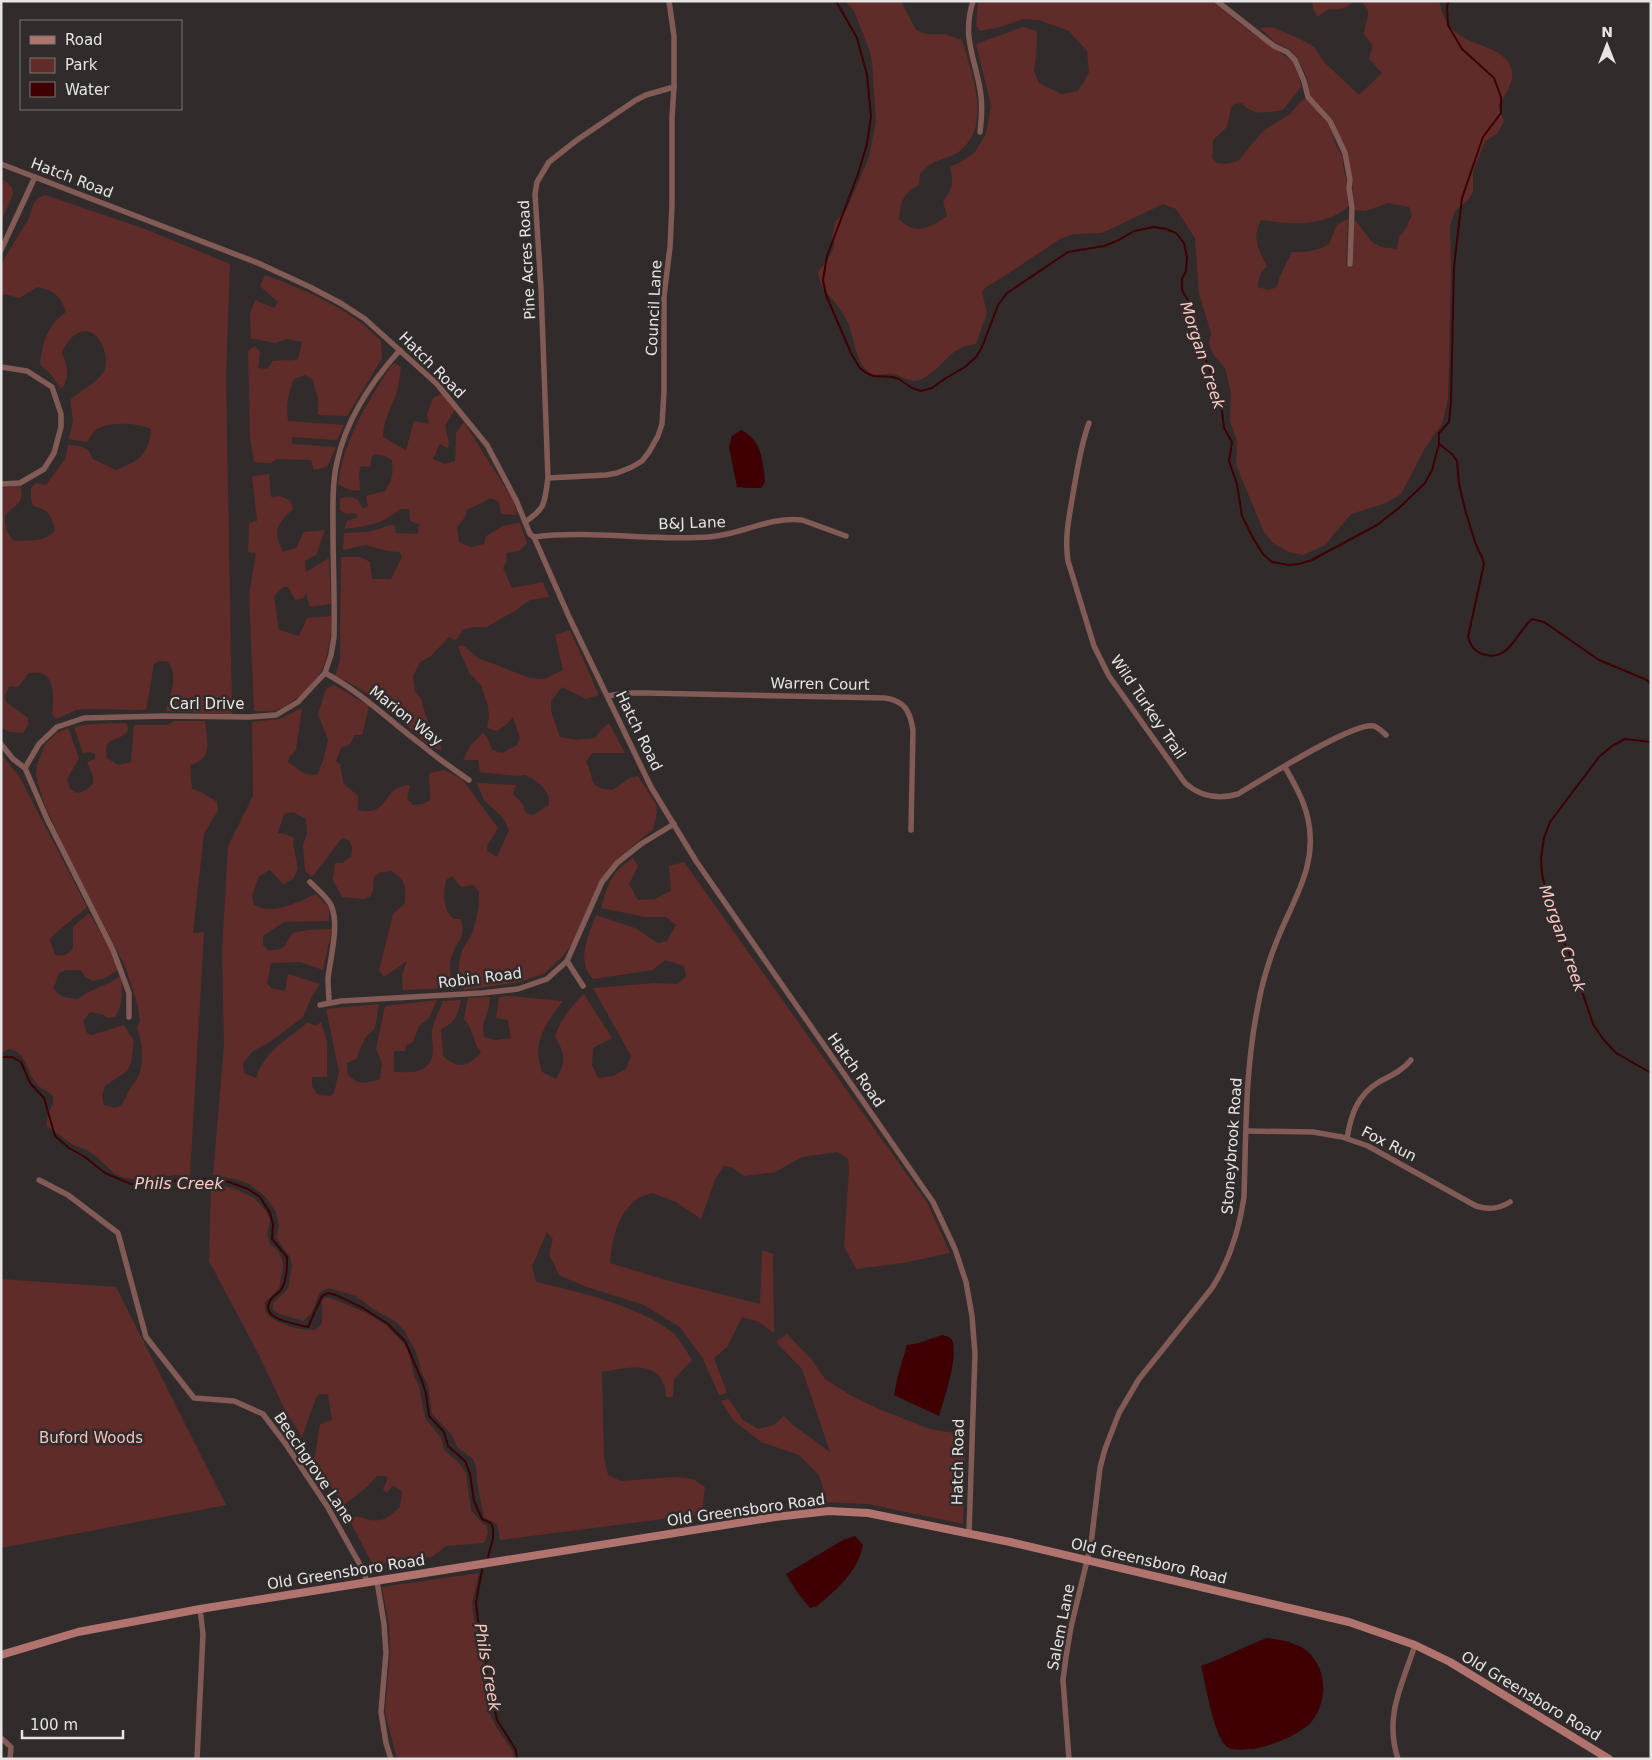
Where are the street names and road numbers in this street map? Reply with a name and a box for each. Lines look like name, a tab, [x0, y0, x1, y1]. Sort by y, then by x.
street label: Hatch Road	[28, 154, 116, 202]
street label: Pine Acres Road	[515, 200, 539, 320]
street label: Council Lane	[642, 259, 666, 357]
street label: Hatch Road	[395, 328, 469, 402]
street label: B&J Lane	[658, 513, 726, 533]
street label: Wild Turkey Trail	[1107, 652, 1189, 762]
street label: Warren Court	[770, 674, 870, 694]
street label: Marion Way	[366, 682, 446, 750]
street label: Hatch Road	[612, 688, 666, 774]
street label: Carl Drive	[170, 695, 244, 713]
street label: Robin Road	[437, 964, 523, 992]
street label: Hatch Road	[824, 1029, 888, 1111]
street label: Stoneybrook Road	[1218, 1077, 1246, 1215]
street label: Fox Run	[1359, 1123, 1419, 1165]
street label: Beechgrove Lane	[270, 1409, 358, 1527]
street label: Hatch Road	[948, 1419, 968, 1505]
street label: Old Greensboro Road	[666, 1490, 826, 1530]
street label: Old Greensboro Road	[1069, 1534, 1229, 1588]
street label: Old Greensboro Road	[266, 1551, 426, 1593]
street label: Salem Lane	[1044, 1582, 1078, 1672]
street label: Old Greensboro Road	[1458, 1647, 1604, 1745]

